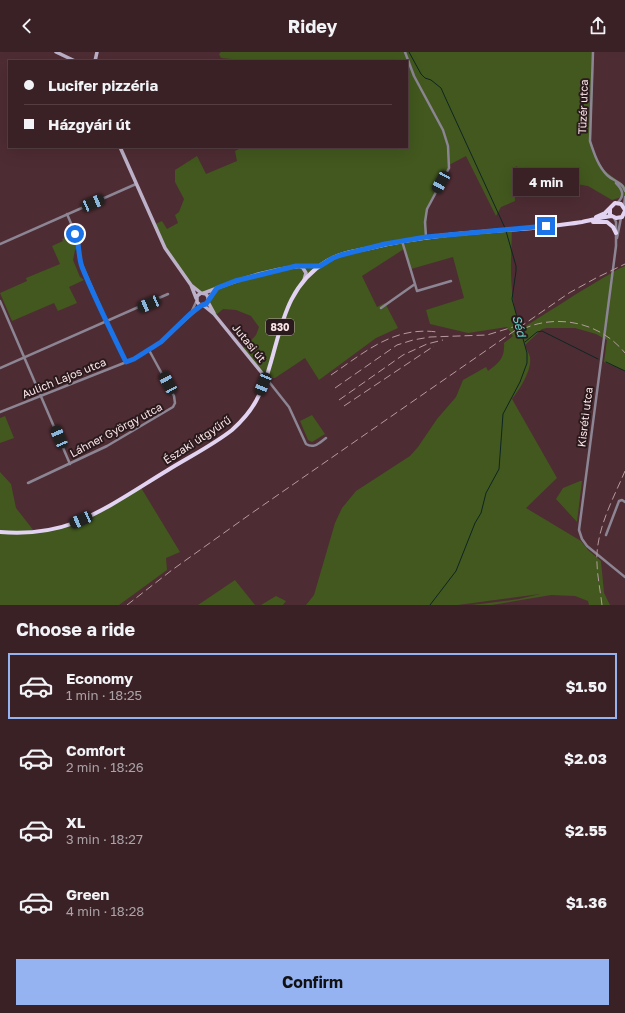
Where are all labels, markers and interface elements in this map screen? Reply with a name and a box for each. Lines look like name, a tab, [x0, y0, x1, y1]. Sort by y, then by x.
icon: back	[16, 15, 38, 37]
text: Ridey	[288, 15, 337, 37]
icon: share	[587, 15, 609, 37]
text: Lucifer pizzéria	[48, 76, 158, 94]
street label: Tüzér utca	[575, 79, 590, 135]
text: Házgyári út	[48, 115, 131, 133]
callout: 4 min	[513, 168, 579, 196]
car	[430, 169, 452, 195]
text: 4 min	[529, 174, 563, 190]
car	[80, 193, 106, 213]
route end	[537, 217, 555, 235]
route start	[66, 225, 84, 243]
car	[136, 294, 162, 314]
water label: Séd	[509, 313, 530, 340]
road number: 830	[266, 319, 294, 335]
street label: Jutasi út	[230, 321, 269, 365]
street label: Aulich Lajos utca	[20, 355, 108, 400]
car	[157, 370, 179, 396]
car	[253, 371, 273, 397]
street label: Kisréti utca	[574, 386, 595, 448]
street label: Láhner György utca	[67, 400, 164, 459]
street label: Északi útgyűrű	[161, 413, 233, 466]
car	[49, 424, 69, 450]
car	[68, 510, 94, 530]
text: Choose a ride	[16, 618, 135, 640]
icon: car	[18, 668, 54, 704]
text: Economy	[66, 669, 133, 687]
text: $1.50	[566, 677, 607, 695]
text: 1 min · 18:25	[66, 687, 142, 703]
icon: car	[18, 740, 54, 776]
text: Comfort	[66, 741, 125, 759]
text: $2.03	[564, 749, 607, 767]
text: 2 min · 18:26	[66, 759, 144, 775]
icon: car	[18, 812, 54, 848]
text: XL	[66, 813, 85, 831]
text: $2.55	[565, 821, 607, 839]
text: 3 min · 18:27	[66, 831, 143, 847]
icon: car	[18, 884, 54, 920]
text: Green	[66, 885, 109, 903]
text: $1.36	[566, 893, 607, 911]
text: 4 min · 18:28	[66, 903, 144, 919]
button: Confirm	[16, 959, 609, 1005]

